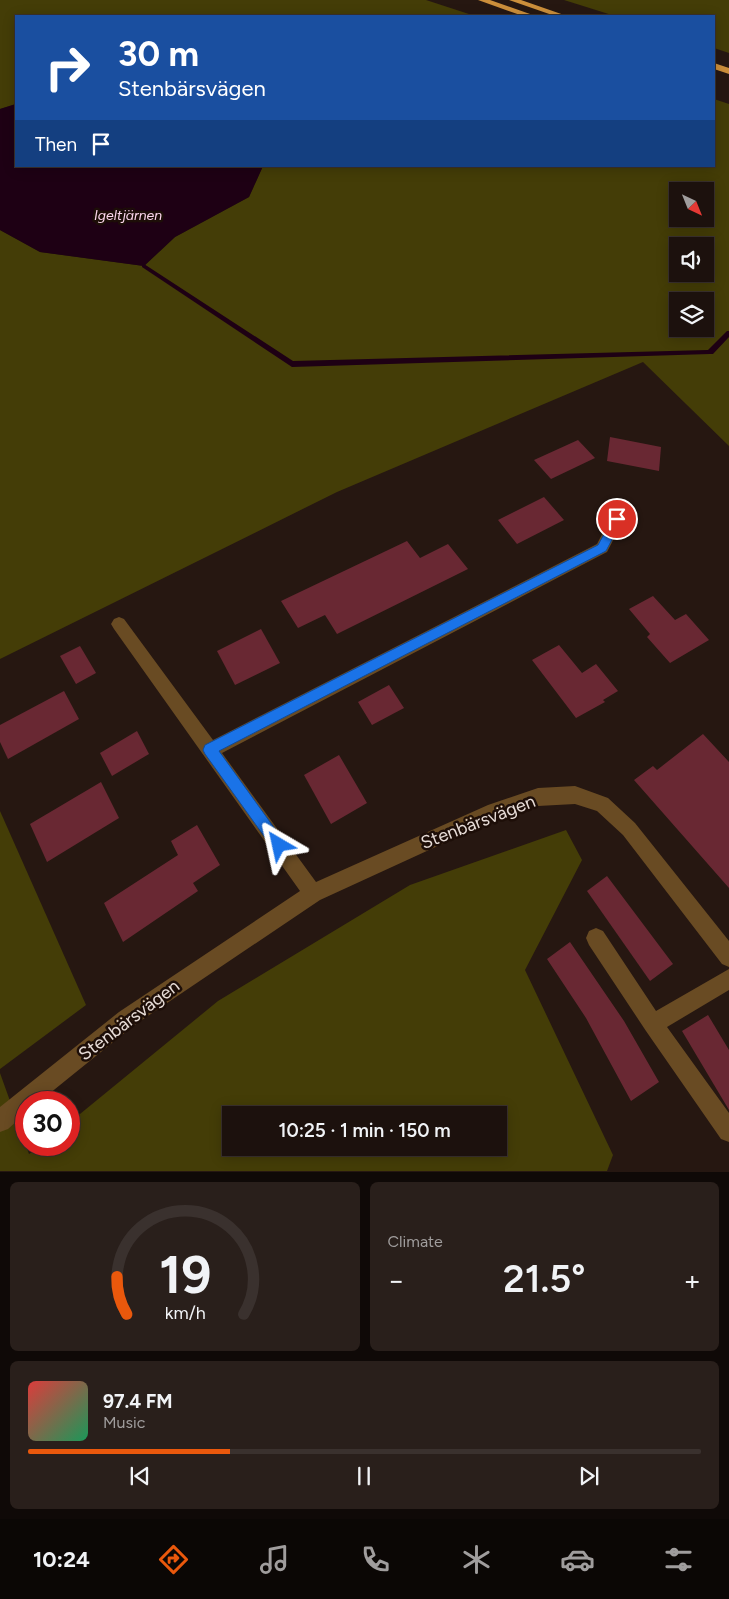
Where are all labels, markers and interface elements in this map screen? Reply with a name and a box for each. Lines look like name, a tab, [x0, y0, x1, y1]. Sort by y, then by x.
text: 30 m	[118, 33, 199, 75]
icon: right	[35, 35, 100, 100]
text: Stenbärsvägen	[118, 75, 266, 102]
icon: arrive	[87, 130, 115, 158]
text: Then	[35, 133, 77, 156]
north arrow	[669, 182, 714, 228]
map controls	[669, 182, 714, 337]
water label: Igeltjärnen	[94, 207, 162, 224]
button: sound	[669, 237, 714, 282]
button: layers	[669, 292, 714, 337]
pin	[596, 498, 638, 540]
icon: arrive	[603, 505, 631, 533]
street label: Stenbärsvägen	[418, 790, 538, 854]
position arrow	[252, 818, 304, 870]
street label: Stenbärsvägen	[74, 975, 184, 1065]
speed limit sign: 30	[15, 1091, 80, 1156]
text: 10:25 · 1 min · 150 m	[278, 1119, 451, 1142]
text: Climate	[388, 1232, 443, 1251]
text: 19	[159, 1244, 211, 1306]
text: 21.5°	[503, 1256, 586, 1302]
text: −	[388, 1263, 405, 1297]
text: +	[684, 1263, 701, 1297]
text: km/h	[164, 1302, 205, 1323]
text: 97.4 FM	[103, 1390, 173, 1413]
text: Music	[103, 1413, 145, 1432]
icon: previous	[126, 1462, 154, 1490]
icon: pause	[350, 1462, 378, 1490]
icon: next	[575, 1462, 603, 1490]
icon: directions	[156, 1542, 191, 1577]
icon: music	[257, 1542, 292, 1577]
icon: phone	[358, 1542, 393, 1577]
icon: climate	[459, 1542, 494, 1577]
icon: car	[560, 1542, 595, 1577]
icon: filters	[661, 1542, 696, 1577]
text: 10:24	[33, 1546, 90, 1573]

